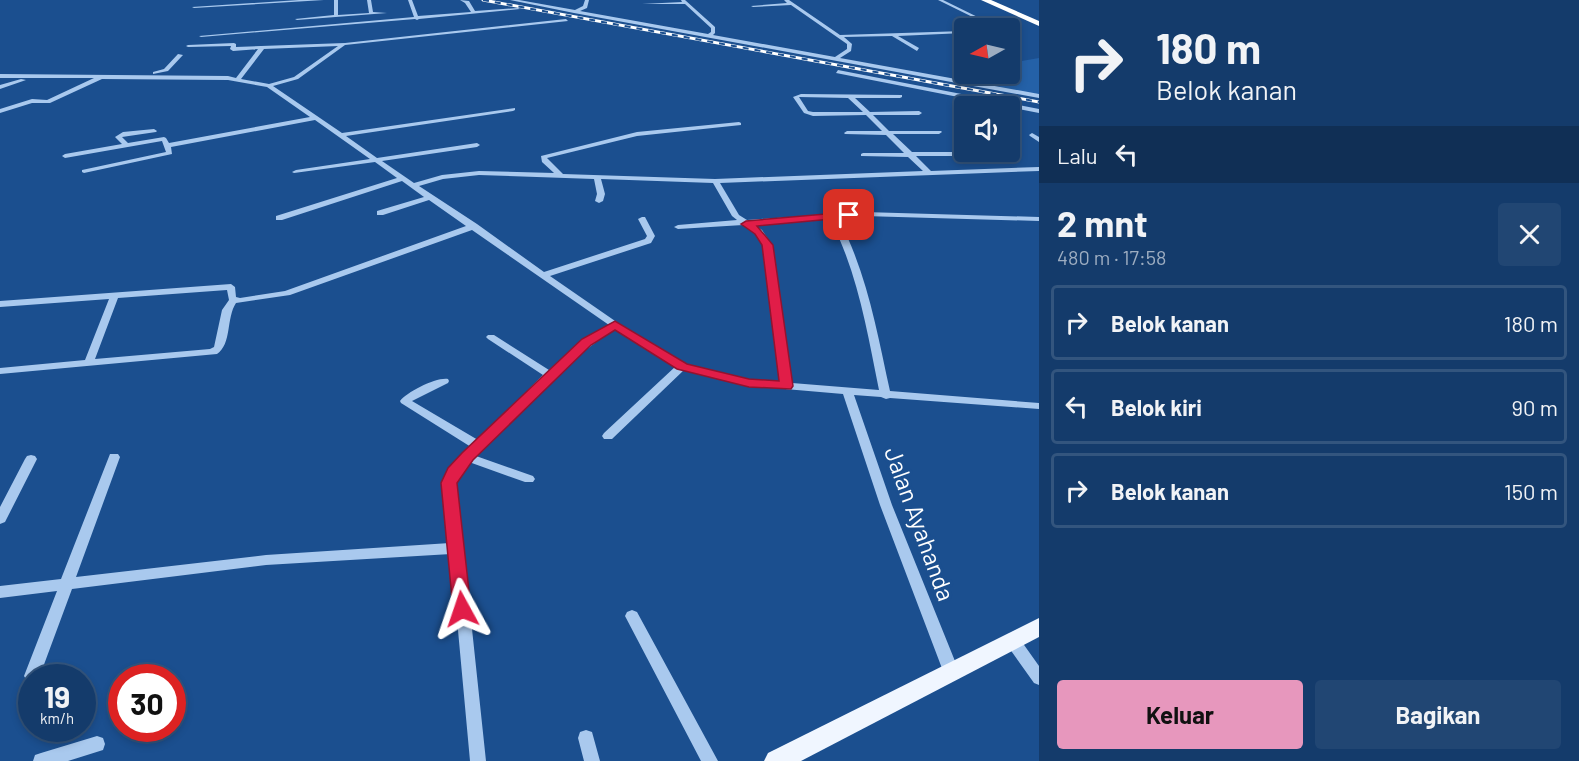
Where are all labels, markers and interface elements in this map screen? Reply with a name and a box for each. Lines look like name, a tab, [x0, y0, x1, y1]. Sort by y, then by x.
north arrow	[954, 18, 1020, 84]
map controls	[954, 18, 1020, 162]
text: 180 m	[1156, 22, 1261, 72]
icon: right	[1057, 24, 1135, 102]
text: Belok kanan	[1156, 73, 1297, 105]
button: sound	[954, 96, 1020, 162]
icon: left	[1110, 138, 1143, 171]
text: Lalu	[1057, 142, 1098, 168]
pin	[823, 189, 874, 240]
icon: arrive	[832, 198, 865, 231]
text: 2 mnt	[1057, 201, 1148, 244]
button: close	[1498, 203, 1561, 266]
text: 480 m · 17:58	[1057, 245, 1166, 269]
icon: right	[1060, 306, 1093, 339]
text: Belok kanan	[1111, 310, 1229, 336]
text: 180 m	[1504, 310, 1558, 336]
icon: left	[1060, 390, 1093, 423]
text: Belok kiri	[1111, 394, 1202, 420]
text: 90 m	[1512, 394, 1558, 420]
street label: Jalan Ayahanda	[879, 442, 962, 605]
icon: right	[1060, 474, 1093, 507]
text: Belok kanan	[1111, 478, 1229, 504]
text: 150 m	[1504, 478, 1558, 504]
position arrow	[430, 577, 494, 641]
speed limit sign: 30	[108, 664, 186, 742]
text: 19	[44, 678, 70, 714]
button: Keluar	[1057, 680, 1303, 749]
button: Bagikan	[1315, 680, 1561, 749]
text: km/h	[40, 709, 74, 727]

